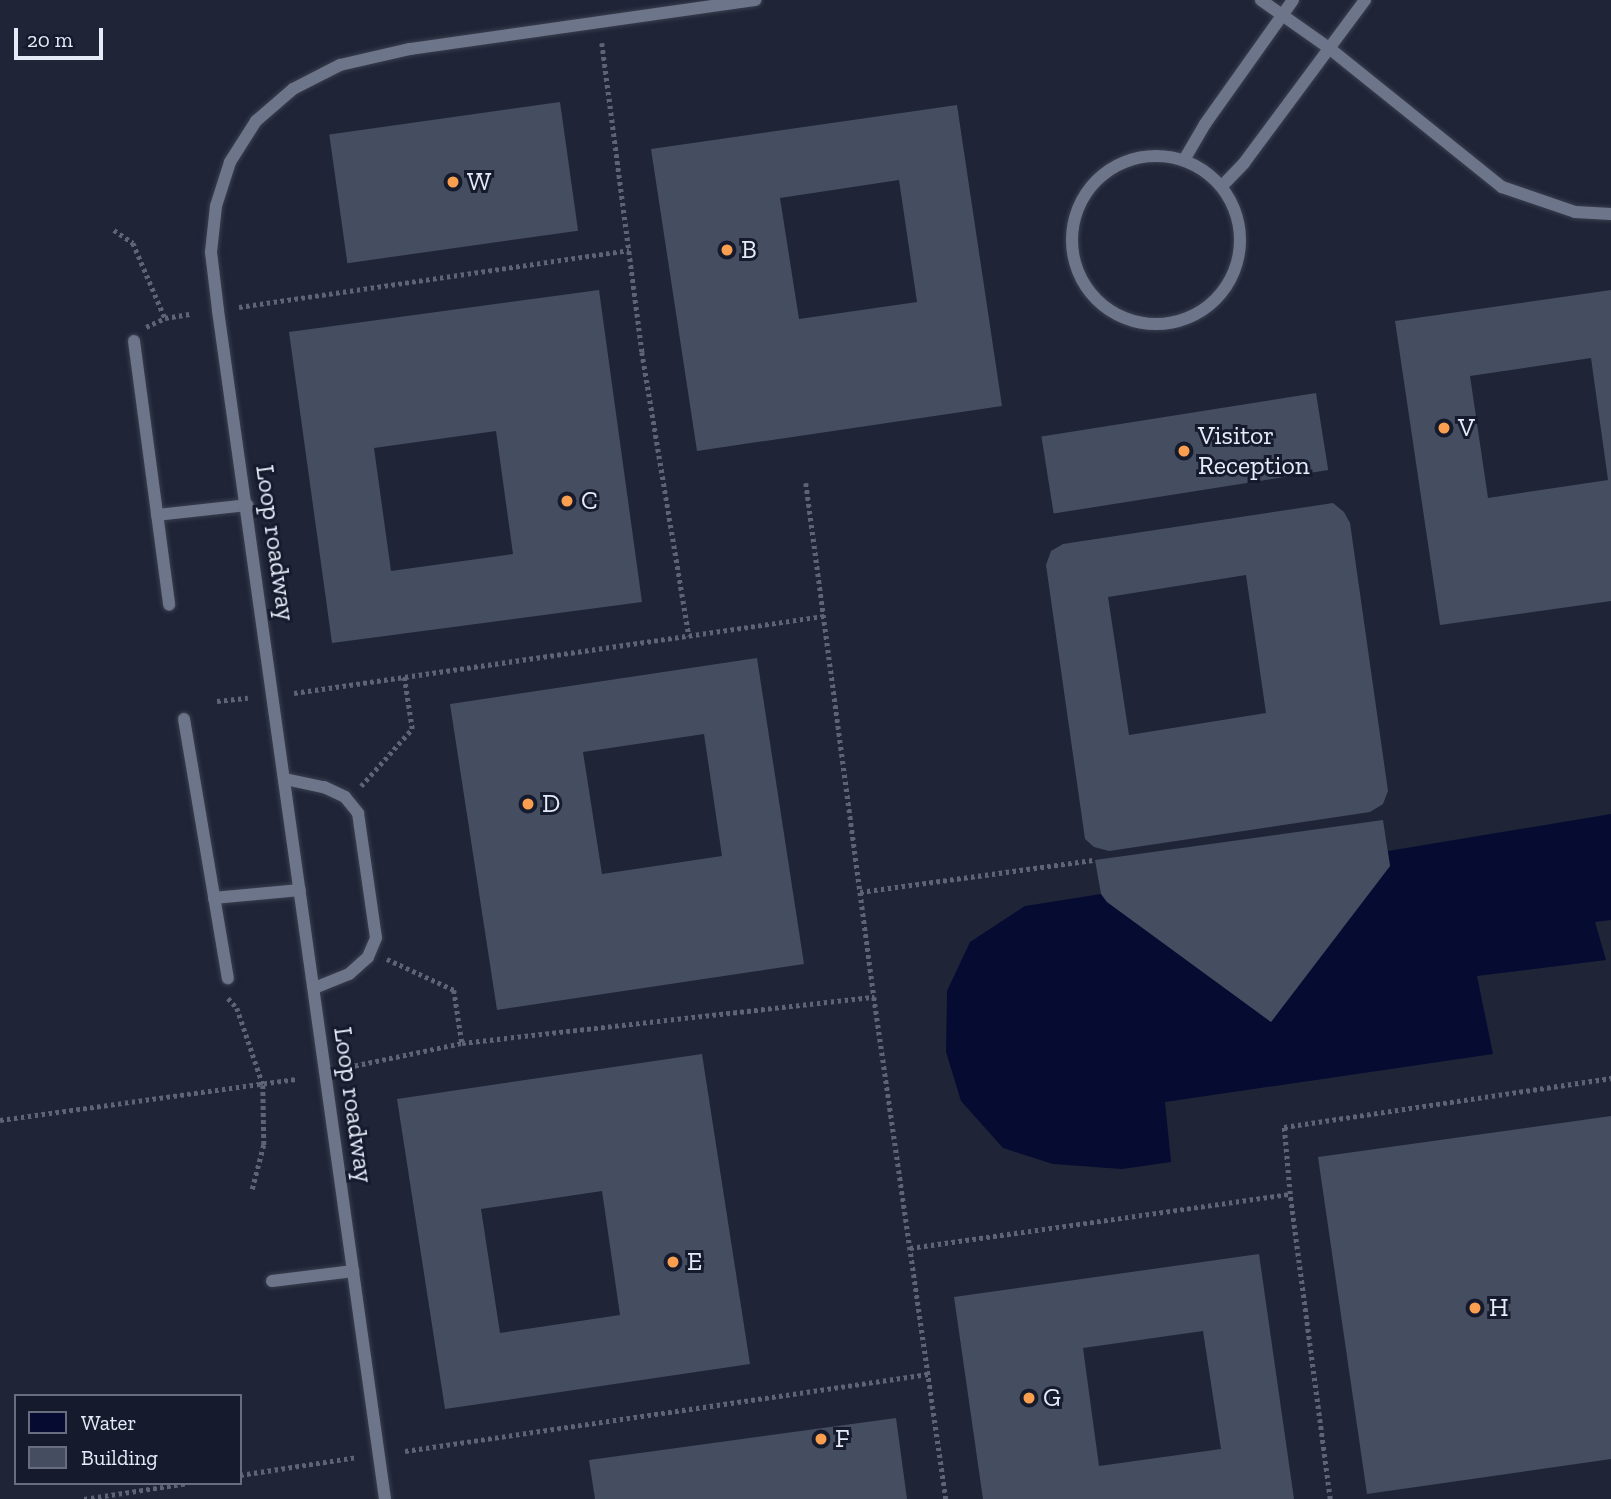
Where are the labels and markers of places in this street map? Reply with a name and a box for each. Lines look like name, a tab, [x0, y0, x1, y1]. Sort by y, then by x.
place label: W	[467, 166, 491, 198]
marker: W	[445, 174, 461, 190]
place label: B	[741, 234, 757, 266]
marker: B	[719, 242, 735, 258]
place label: V	[1458, 412, 1475, 444]
place label: Visitor Reception	[1198, 420, 1310, 481]
marker: V	[1436, 420, 1452, 436]
marker: Visitor Reception	[1176, 443, 1192, 459]
place label: C	[581, 485, 598, 517]
marker: C	[559, 493, 575, 509]
place label: D	[542, 788, 560, 820]
marker: D	[520, 796, 536, 812]
place label: E	[687, 1246, 702, 1278]
marker: E	[665, 1254, 681, 1270]
place label: H	[1489, 1292, 1509, 1324]
marker: H	[1467, 1300, 1483, 1316]
place label: G	[1043, 1382, 1061, 1414]
marker: G	[1021, 1390, 1037, 1406]
place label: F	[835, 1423, 850, 1455]
marker: F	[813, 1431, 829, 1447]

